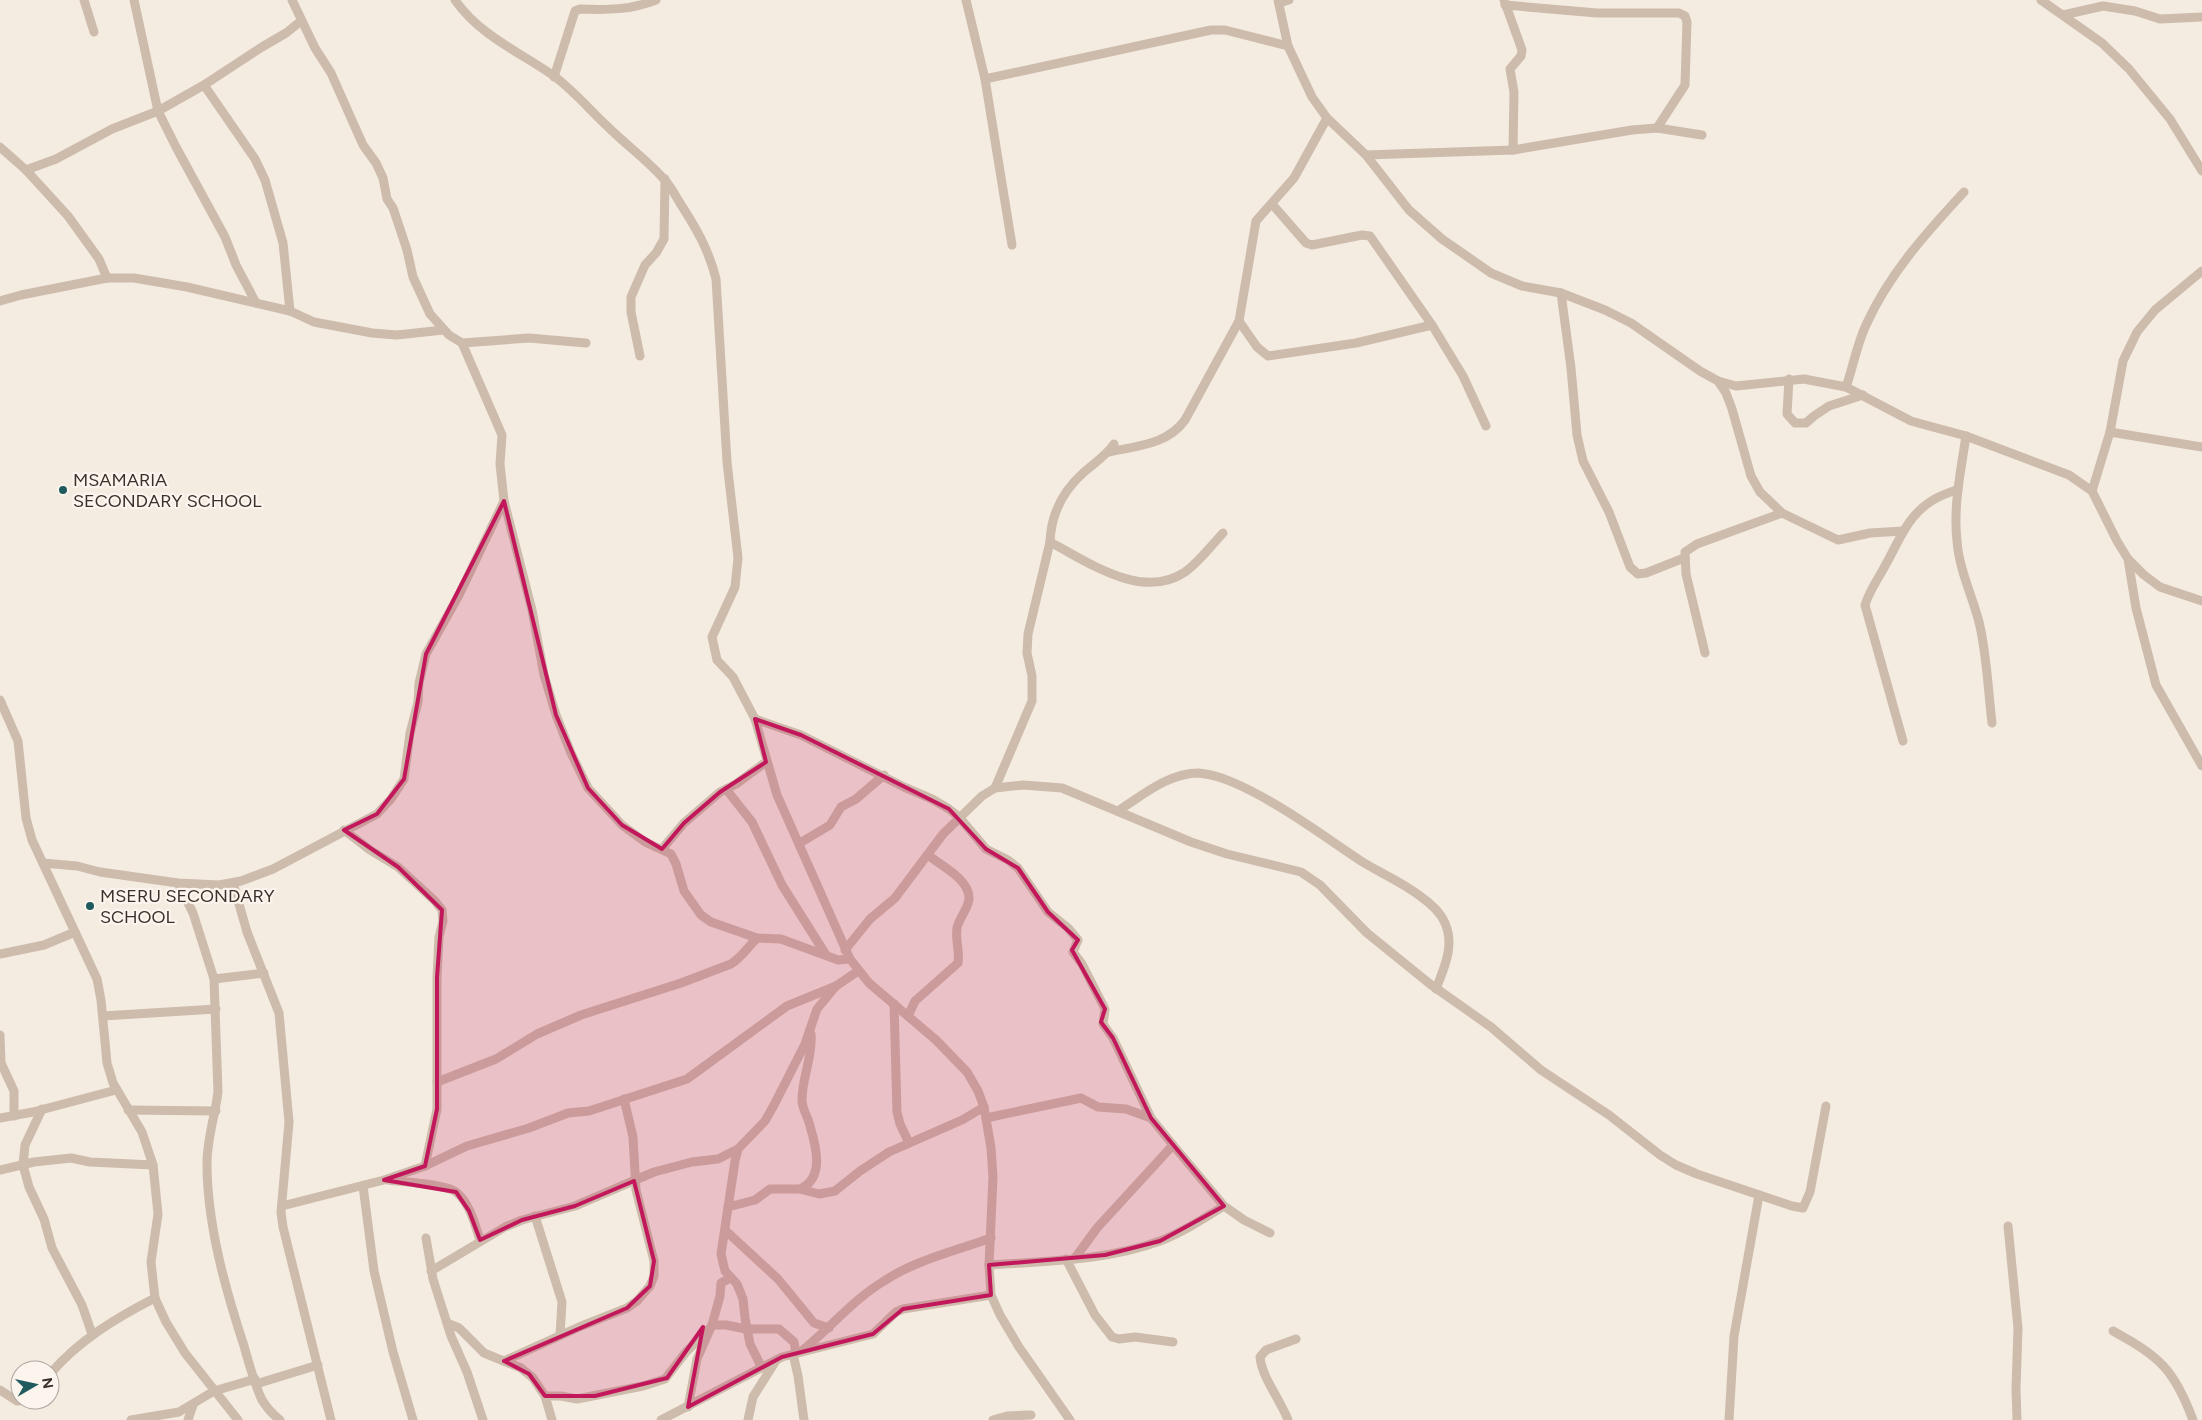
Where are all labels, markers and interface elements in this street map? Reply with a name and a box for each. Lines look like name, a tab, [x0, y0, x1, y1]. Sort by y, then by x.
place label: MSAMARIA SECONDARY SCHOOL	[73, 469, 262, 512]
marker: MSAMARIA SECONDARY SCHOOL	[57, 484, 69, 496]
place label: MSERU SECONDARY SCHOOL	[100, 885, 275, 928]
marker: MSERU SECONDARY SCHOOL	[84, 900, 96, 912]
north arrow	[10, 1360, 60, 1410]
text: N	[38, 1376, 57, 1390]

